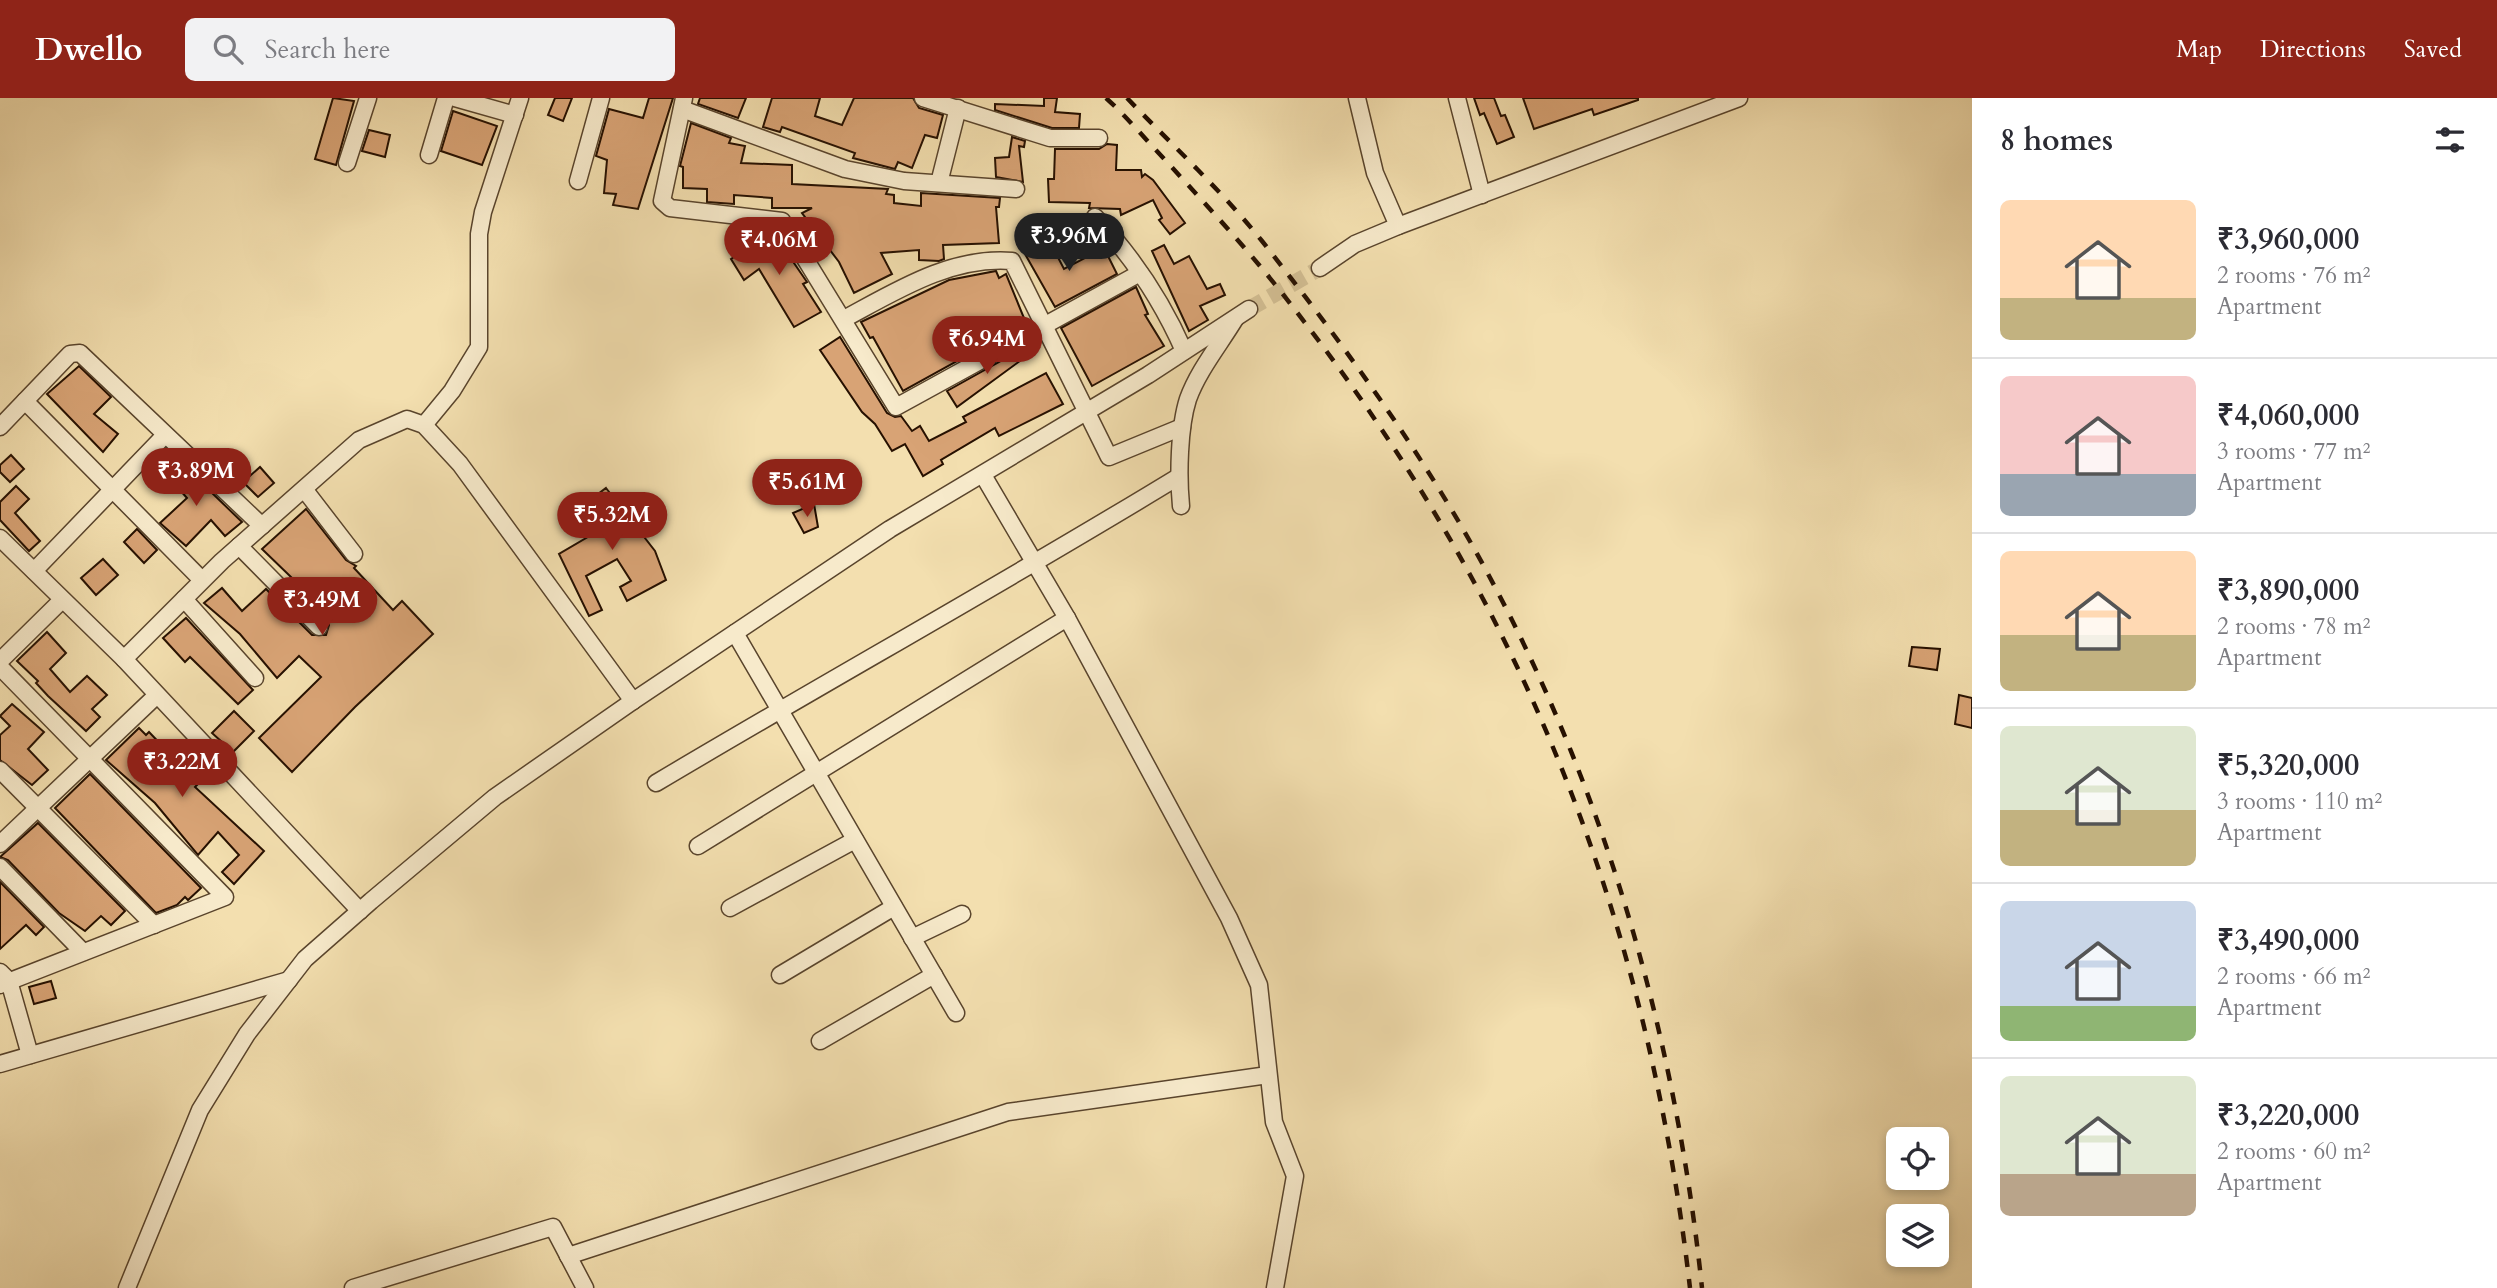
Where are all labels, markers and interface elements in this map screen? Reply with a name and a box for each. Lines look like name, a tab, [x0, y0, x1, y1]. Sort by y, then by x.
search box	[185, 18, 675, 81]
text: Dwello	[35, 27, 143, 72]
icon: search	[209, 30, 247, 68]
text: Search here	[265, 32, 391, 67]
text: Map	[2176, 33, 2222, 66]
text: Directions	[2260, 33, 2366, 66]
text: Saved	[2404, 33, 2462, 66]
text: 8 homes	[2000, 120, 2113, 161]
icon: filters	[2431, 121, 2469, 159]
pin: ₹3.96M	[1012, 214, 1126, 273]
pin: ₹4.06M	[722, 218, 836, 277]
text: ₹3,960,000	[2217, 219, 2359, 260]
text: ₹3.96M	[1030, 220, 1108, 251]
text: ₹4.06M	[740, 224, 818, 255]
icon: home	[2056, 228, 2140, 312]
text: 2 rooms · 76 m²	[2217, 260, 2370, 291]
text: Apartment	[2217, 291, 2321, 322]
pin: ₹6.94M	[930, 316, 1044, 376]
text: ₹6.94M	[948, 323, 1026, 354]
text: ₹4,060,000	[2217, 395, 2359, 436]
icon: home	[2056, 404, 2140, 488]
text: 3 rooms · 77 m²	[2217, 436, 2370, 467]
pin: ₹3.89M	[139, 448, 253, 508]
text: ₹3.89M	[157, 455, 235, 486]
pin: ₹5.61M	[750, 460, 864, 519]
text: ₹5.61M	[768, 466, 846, 497]
text: Apartment	[2217, 467, 2321, 498]
pin: ₹5.32M	[555, 492, 669, 552]
text: ₹5.32M	[573, 499, 651, 530]
text: ₹3,890,000	[2217, 570, 2359, 611]
pin: ₹3.49M	[265, 578, 379, 637]
icon: home	[2056, 579, 2140, 663]
text: ₹3.49M	[283, 584, 361, 615]
text: 2 rooms · 78 m²	[2217, 611, 2370, 642]
text: Apartment	[2217, 642, 2321, 673]
pin: ₹3.22M	[125, 740, 239, 799]
text: ₹5,320,000	[2217, 745, 2359, 786]
text: ₹3.22M	[143, 746, 221, 777]
icon: home	[2056, 754, 2140, 838]
text: 3 rooms · 110 m²	[2217, 786, 2382, 817]
text: Apartment	[2217, 817, 2321, 848]
text: ₹3,490,000	[2217, 920, 2359, 961]
icon: home	[2056, 929, 2140, 1013]
text: 2 rooms · 66 m²	[2217, 961, 2370, 992]
text: Apartment	[2217, 992, 2321, 1023]
text: ₹3,220,000	[2217, 1095, 2359, 1136]
icon: home	[2056, 1104, 2140, 1188]
map controls	[1886, 1127, 1949, 1267]
button: locate	[1886, 1127, 1949, 1190]
text: 2 rooms · 60 m²	[2217, 1136, 2370, 1167]
text: Apartment	[2217, 1167, 2321, 1198]
button: layers	[1886, 1204, 1949, 1267]

